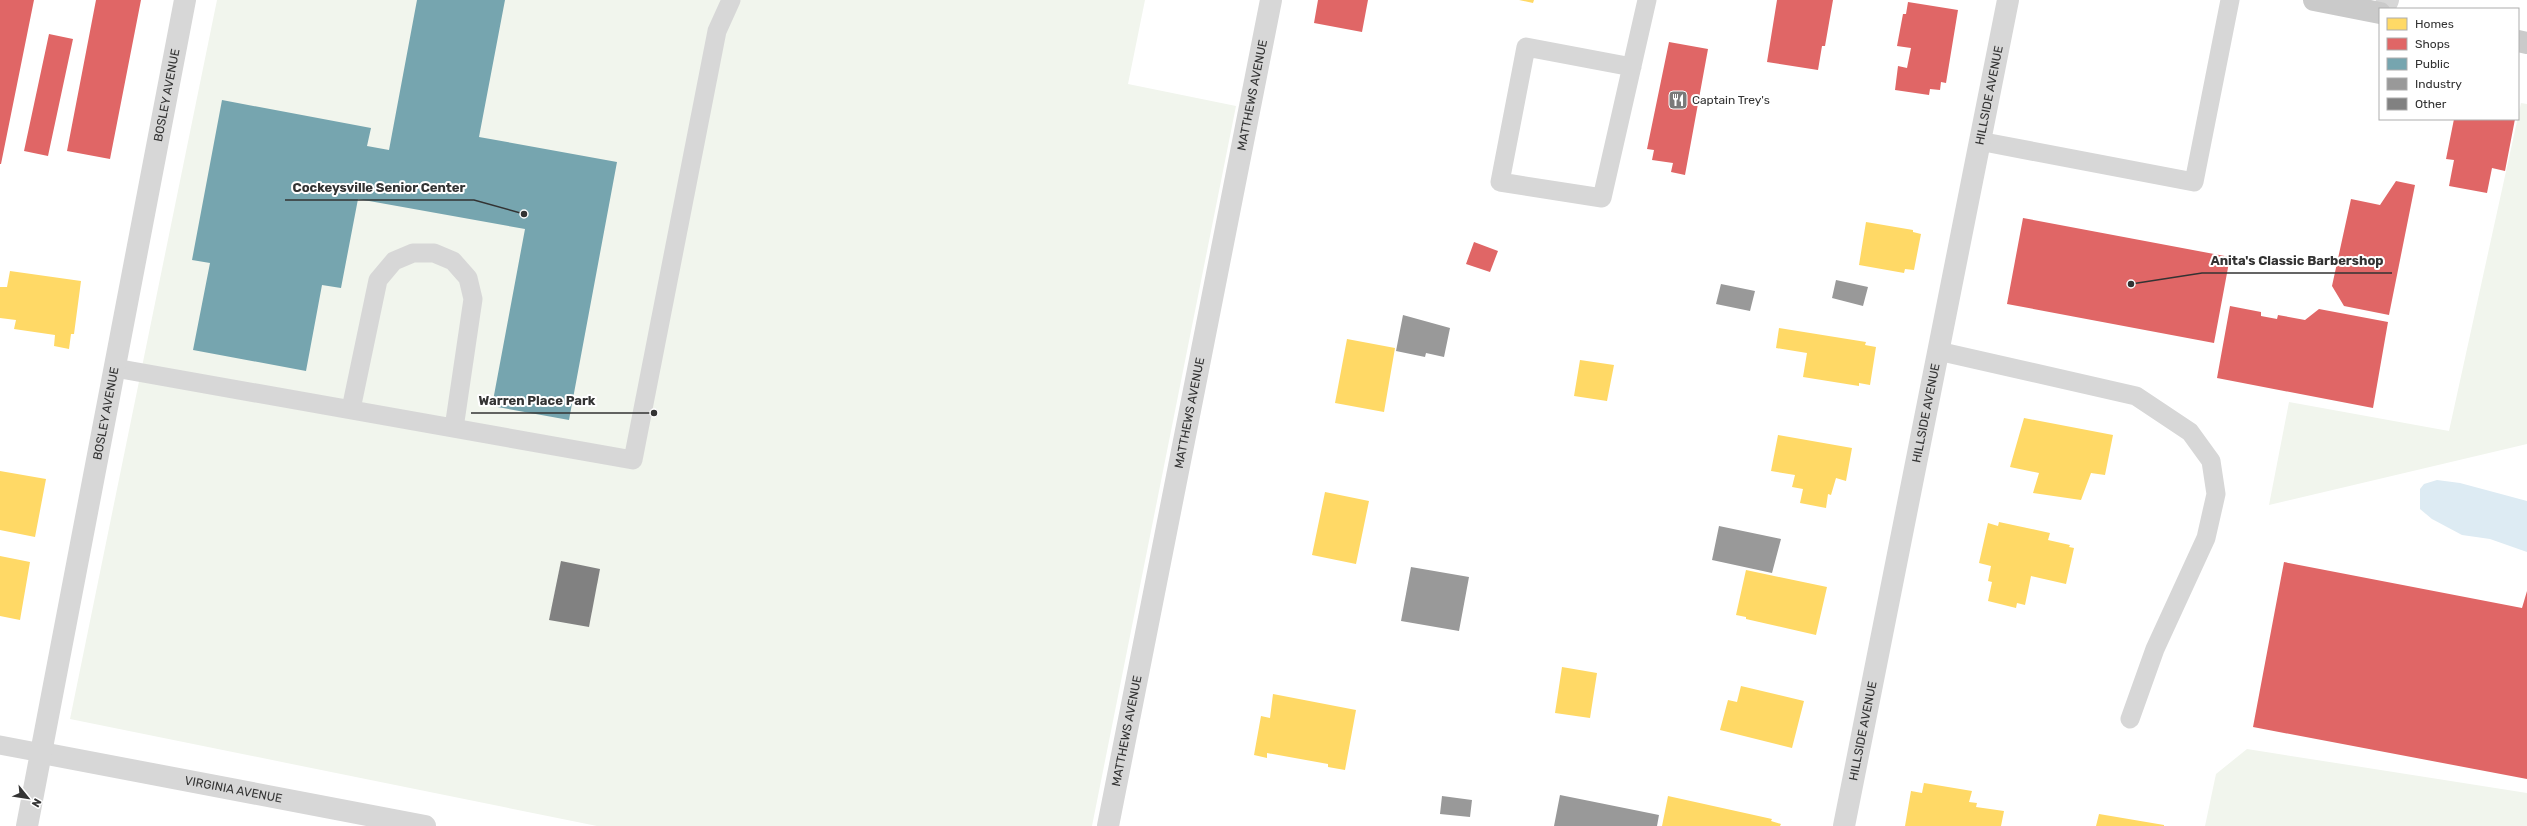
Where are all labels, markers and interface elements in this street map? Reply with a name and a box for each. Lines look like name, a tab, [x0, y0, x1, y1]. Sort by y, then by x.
legend	[2379, 8, 2519, 120]
text: Homes	[2415, 17, 2454, 31]
text: Shops	[2415, 37, 2450, 51]
street label: MATTHEWS AVENUE	[1234, 38, 1270, 152]
street label: HILLSIDE AVENUE	[1972, 44, 2006, 146]
street label: BOSLEY AVENUE	[151, 48, 183, 143]
text: Public	[2415, 57, 2450, 71]
text: Industry	[2415, 77, 2462, 91]
restaurant icon: Captain Trey's	[1667, 89, 1689, 111]
place label: Captain Trey's	[1692, 93, 1770, 107]
text: Other	[2415, 97, 2447, 111]
callout: Cockeysville Senior Center	[285, 175, 474, 200]
text: Cockeysville Senior Center	[293, 180, 466, 195]
callout: Anita's Classic Barbershop	[2202, 248, 2392, 273]
text: Anita's Classic Barbershop	[2210, 253, 2384, 268]
street label: MATTHEWS AVENUE	[1172, 356, 1207, 470]
street label: HILLSIDE AVENUE	[1909, 362, 1943, 464]
street label: BOSLEY AVENUE	[90, 366, 122, 461]
callout: Warren Place Park	[471, 388, 604, 413]
text: Warren Place Park	[479, 393, 596, 408]
street label: MATTHEWS AVENUE	[1109, 674, 1145, 787]
street label: HILLSIDE AVENUE	[1846, 680, 1880, 782]
street label: VIRGINIA AVENUE	[184, 773, 284, 806]
north arrow	[8, 778, 48, 818]
text: N	[29, 796, 44, 809]

